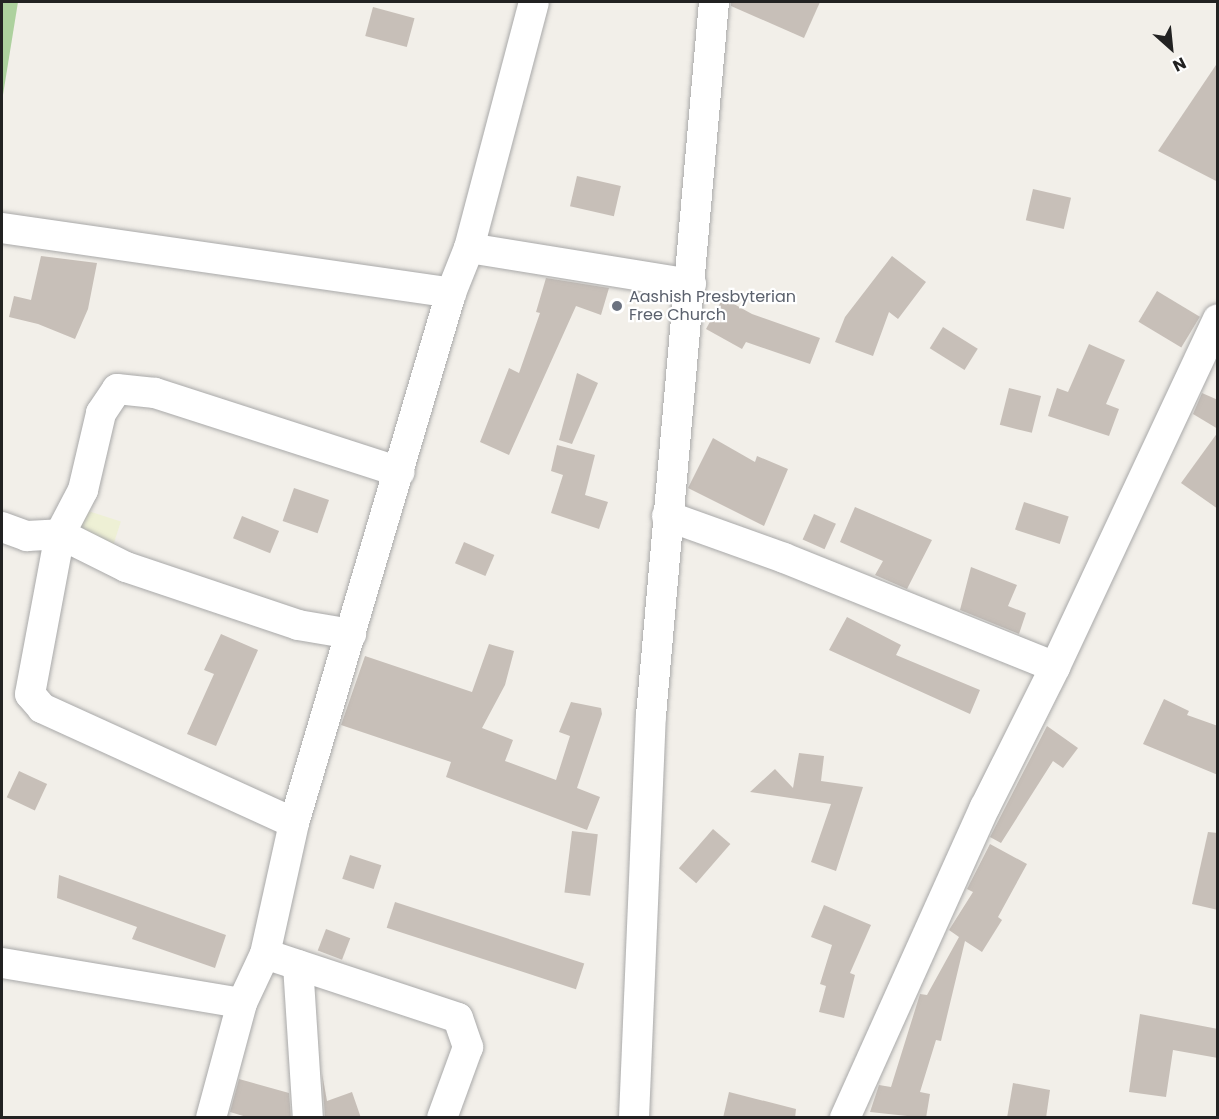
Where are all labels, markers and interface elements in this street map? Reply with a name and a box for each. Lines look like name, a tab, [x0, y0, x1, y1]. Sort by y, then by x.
north arrow	[1141, 18, 1201, 78]
text: N	[1169, 51, 1190, 77]
place label: Aashish Presbyterian Free Church	[629, 287, 796, 325]
marker: Aashish Presbyterian Free Church	[610, 299, 624, 313]

